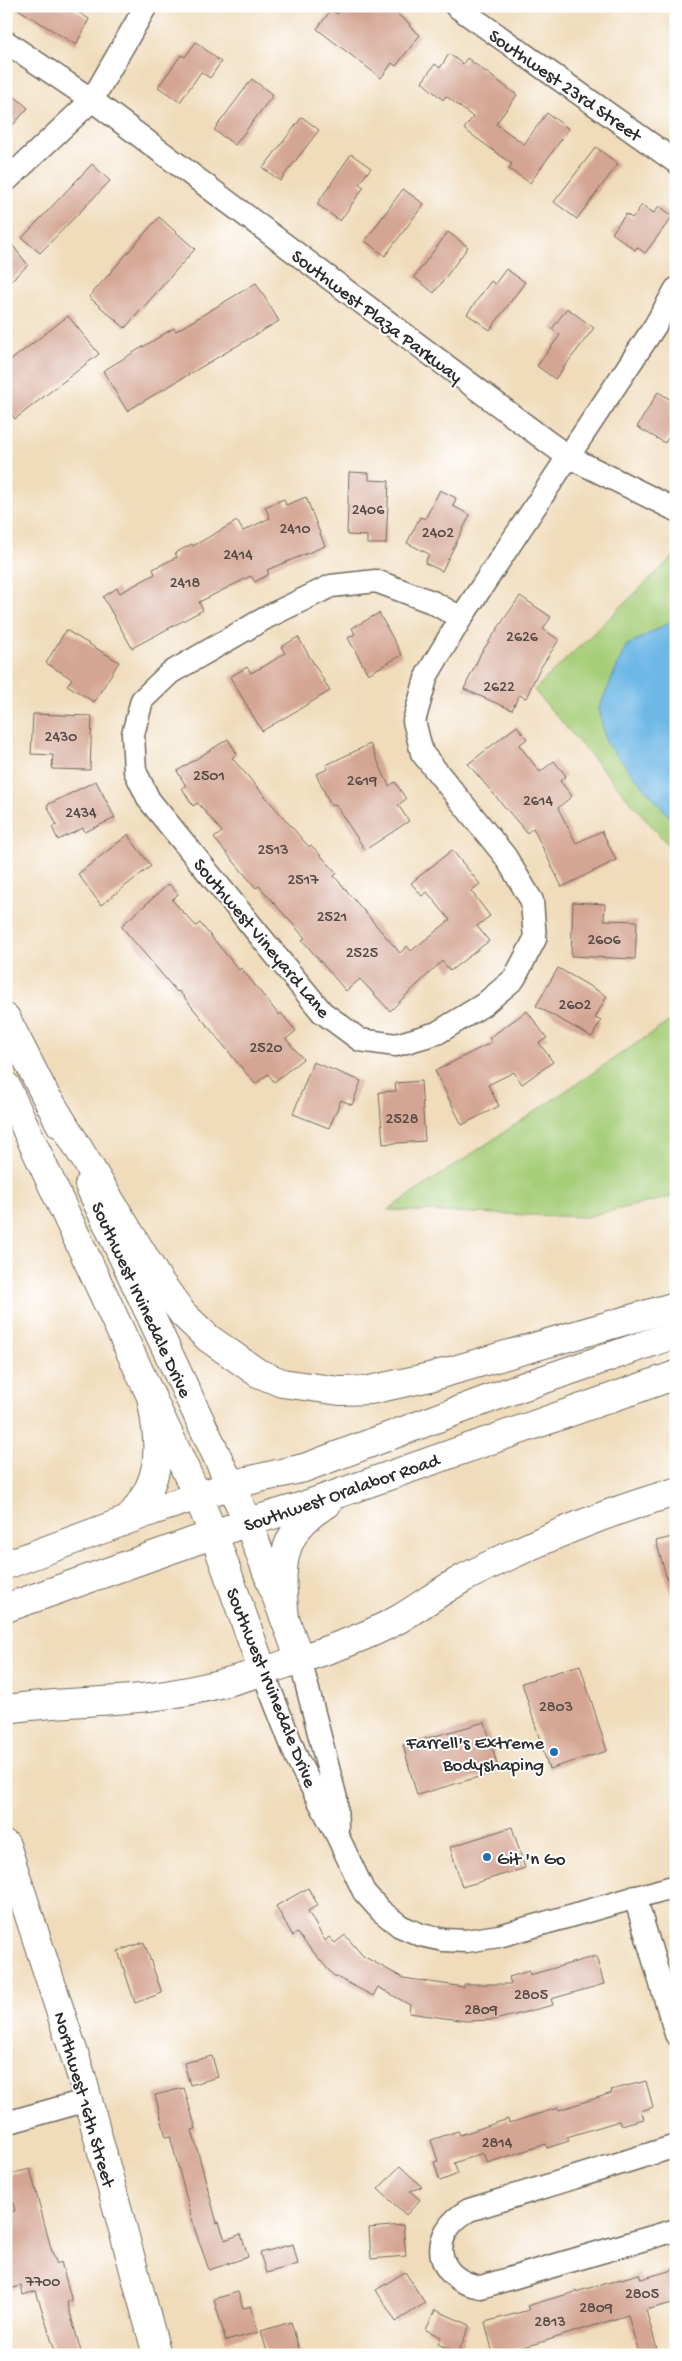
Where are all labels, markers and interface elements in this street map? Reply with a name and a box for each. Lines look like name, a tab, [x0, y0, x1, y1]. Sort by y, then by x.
street label: Southwest 23rd Street	[483, 25, 647, 150]
street label: Southwest Plaza Parkway	[286, 246, 467, 390]
house number: 2406	[352, 502, 385, 521]
house number: 2410	[280, 521, 310, 540]
house number: 2402	[422, 525, 454, 544]
house number: 2414	[223, 547, 253, 566]
house number: 2418	[170, 575, 201, 594]
house number: 2626	[506, 629, 539, 648]
house number: 2622	[483, 679, 515, 698]
house number: 2430	[45, 729, 77, 748]
house number: 2501	[193, 768, 225, 787]
house number: 2619	[347, 773, 377, 792]
house number: 2614	[523, 793, 553, 812]
house number: 2434	[65, 805, 97, 824]
house number: 2513	[257, 842, 289, 861]
street label: Southwest Vineyard Lane	[187, 855, 334, 1024]
house number: 2517	[287, 872, 319, 891]
house number: 2521	[317, 909, 347, 928]
house number: 2606	[587, 932, 621, 951]
house number: 2525	[346, 945, 378, 964]
house number: 2602	[559, 997, 592, 1016]
house number: 2520	[249, 1040, 283, 1059]
house number: 2528	[386, 1111, 419, 1130]
street label: Southwest Irvinedale Drive	[84, 1199, 195, 1402]
street label: Southwest Oralabor Road	[241, 1449, 445, 1539]
street label: Southwest Irvinedale Drive	[219, 1585, 320, 1792]
house number: 2803	[539, 1699, 573, 1718]
place label: Farrell's Extreme Bodyshaping	[405, 1733, 544, 1778]
marker: Farrell's Extreme Bodyshaping	[548, 1746, 560, 1758]
place label: Git 'n Go	[497, 1849, 566, 1872]
marker: Git 'n Go	[481, 1851, 493, 1863]
house number: 2805	[514, 1987, 548, 2006]
house number: 2809	[464, 2002, 498, 2021]
street label: Northwest 16th Street	[47, 2010, 119, 2192]
house number: 2814	[482, 2135, 513, 2154]
house number: 7700	[25, 2274, 60, 2293]
house number: 2805	[625, 2286, 659, 2305]
house number: 2809	[579, 2300, 613, 2319]
house number: 2813	[534, 2314, 566, 2333]

